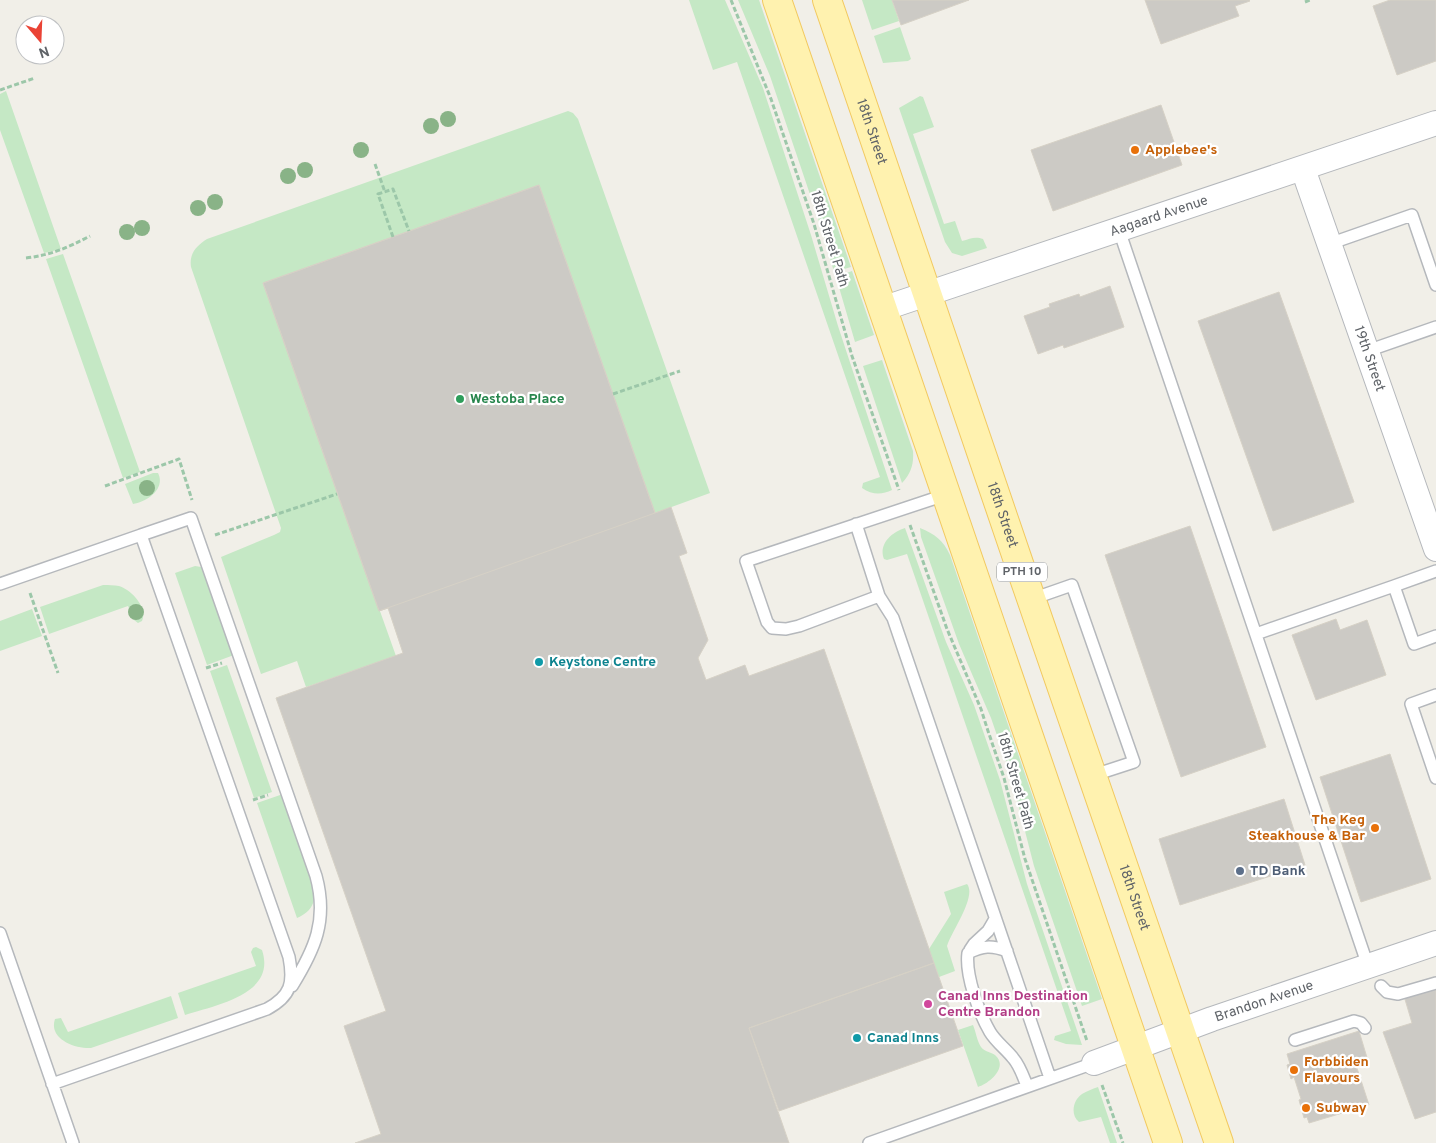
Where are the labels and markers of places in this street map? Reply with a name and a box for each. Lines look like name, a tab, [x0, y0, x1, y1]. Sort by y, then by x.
place label: Applebee's	[1145, 142, 1217, 159]
marker: Applebee's	[1129, 144, 1141, 156]
place label: Westoba Place	[470, 391, 565, 408]
marker: Westoba Place	[454, 393, 466, 405]
place label: Keystone Centre	[549, 654, 656, 671]
marker: Keystone Centre	[533, 656, 545, 668]
place label: The Keg Steakhouse & Bar	[1248, 812, 1365, 845]
marker: The Keg Steakhouse & Bar	[1369, 822, 1381, 834]
place label: TD Bank	[1250, 863, 1306, 880]
marker: TD Bank	[1234, 865, 1246, 877]
place label: Canad Inns Destination Centre Brandon	[938, 988, 1088, 1021]
marker: Canad Inns Destination Centre Brandon	[922, 998, 934, 1010]
place label: Canad Inns	[867, 1030, 939, 1047]
marker: Canad Inns	[851, 1032, 863, 1044]
place label: Forbbiden Flavours	[1304, 1054, 1369, 1087]
marker: Forbbiden Flavours	[1288, 1064, 1300, 1076]
place label: Subway	[1316, 1100, 1367, 1117]
marker: Subway	[1300, 1102, 1312, 1114]

